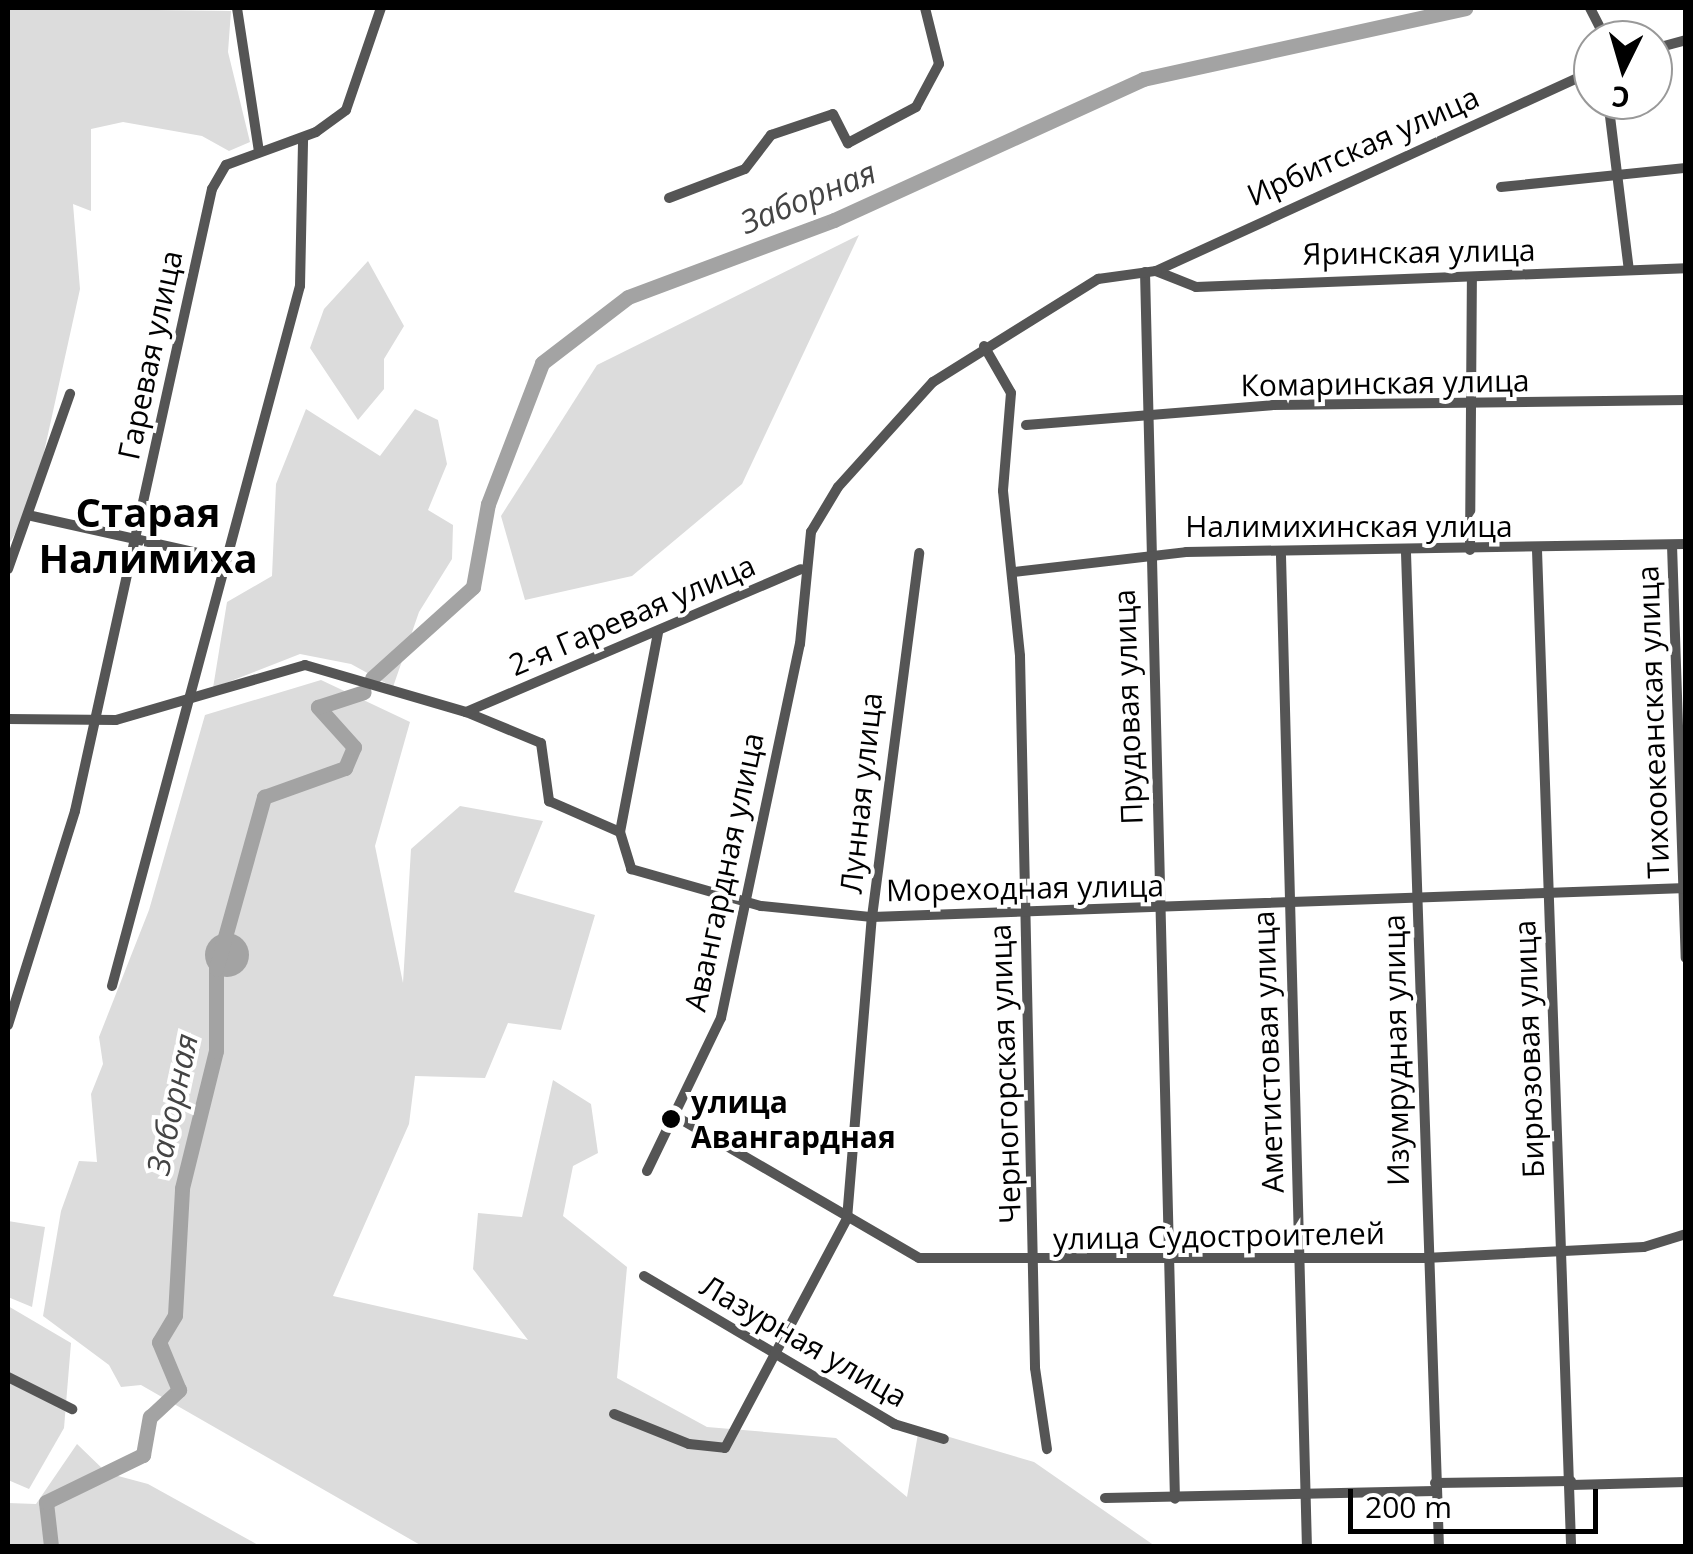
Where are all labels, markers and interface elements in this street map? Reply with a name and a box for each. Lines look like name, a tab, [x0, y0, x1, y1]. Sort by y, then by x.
north arrow	[1573, 20, 1673, 120]
text: С	[1610, 78, 1631, 118]
street label: Ирбитская улица	[1242, 79, 1484, 213]
water label: Заборная	[734, 152, 882, 242]
street label: Яринская улица	[1302, 232, 1536, 272]
street label: Гаревая улица	[110, 247, 190, 463]
street label: Комаринская улица	[1240, 362, 1530, 404]
district label: Старая Налимиха	[38, 488, 258, 582]
street label: Налимихинская улица	[1185, 508, 1513, 544]
street label: 2-я Гаревая улица	[504, 547, 760, 683]
street label: Тихоокеанская улица	[1630, 565, 1676, 879]
street label: Прудовая улица	[1106, 589, 1150, 825]
street label: Лунная улица	[833, 691, 889, 895]
street label: Авангардная улица	[677, 729, 771, 1015]
street label: Мореходная улица	[886, 868, 1164, 908]
street label: Аметистовая улица	[1245, 910, 1291, 1194]
street label: Изумрудная улица	[1376, 914, 1416, 1186]
street label: Бирюзовая улица	[1507, 919, 1551, 1179]
street label: Черногорская улица	[982, 923, 1028, 1225]
water label: Заборная	[138, 1030, 206, 1178]
place label: улица Авангардная	[691, 1084, 896, 1154]
marker: улица Авангардная	[660, 1108, 682, 1130]
street label: улица Судостроителей	[1053, 1215, 1385, 1257]
street label: Лазурная улица	[694, 1267, 914, 1415]
scale bar	[1353, 1469, 1603, 1531]
text: 200 m	[1365, 1486, 1452, 1527]

